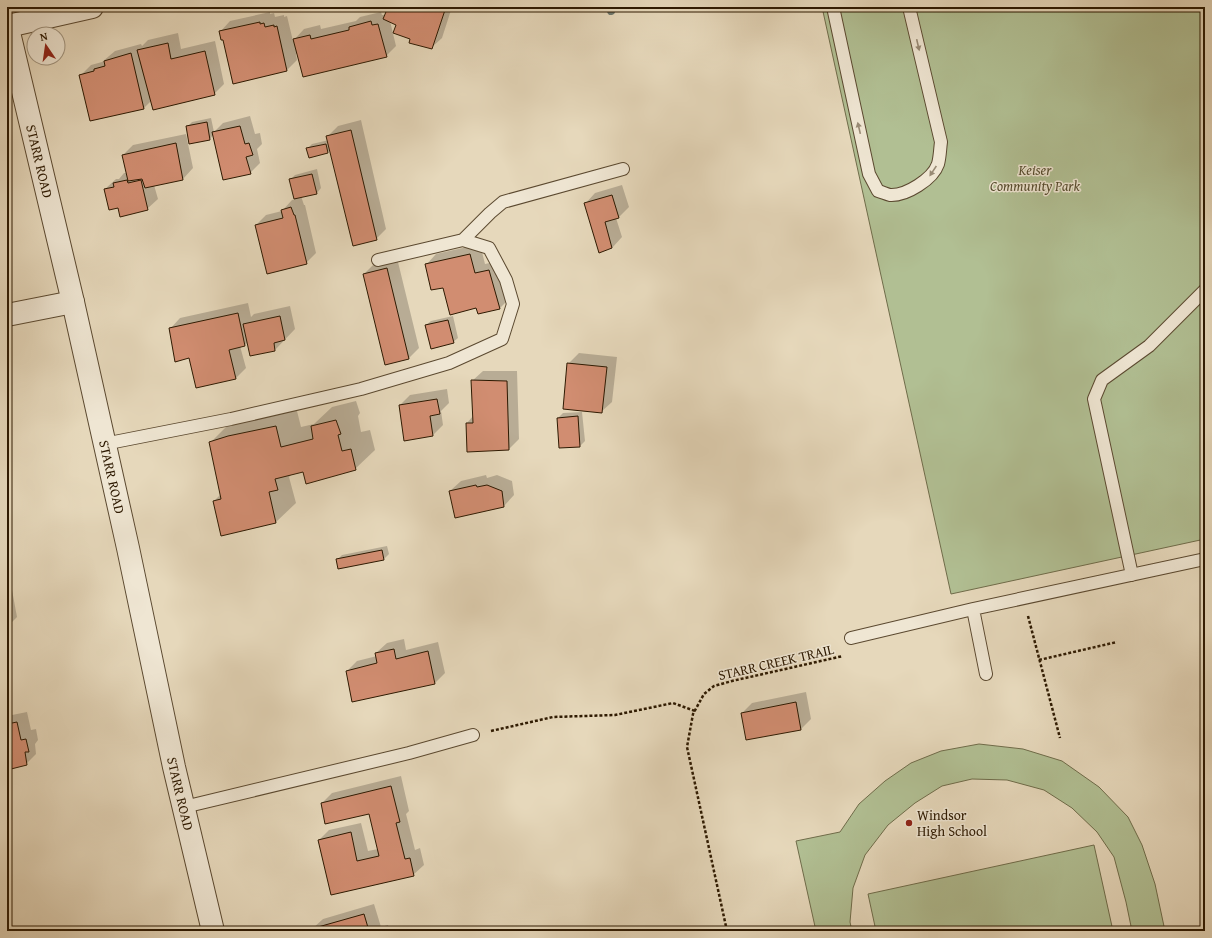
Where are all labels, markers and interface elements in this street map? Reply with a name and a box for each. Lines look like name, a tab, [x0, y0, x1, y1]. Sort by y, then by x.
north arrow	[26, 26, 66, 66]
text: N	[38, 27, 50, 45]
one-way arrow	[915, 39, 921, 51]
street label: STARR ROAD	[21, 122, 58, 200]
one-way arrow	[855, 122, 861, 134]
park label: Keiser Community Park	[990, 160, 1081, 196]
one-way arrow	[930, 165, 937, 177]
street label: STARR ROAD	[94, 438, 130, 516]
street label: STARR CREEK TRAIL	[716, 639, 836, 685]
street label: STARR ROAD	[162, 755, 199, 832]
place label: Windsor High School	[917, 805, 987, 841]
marker: Windsor High School	[904, 818, 914, 828]

